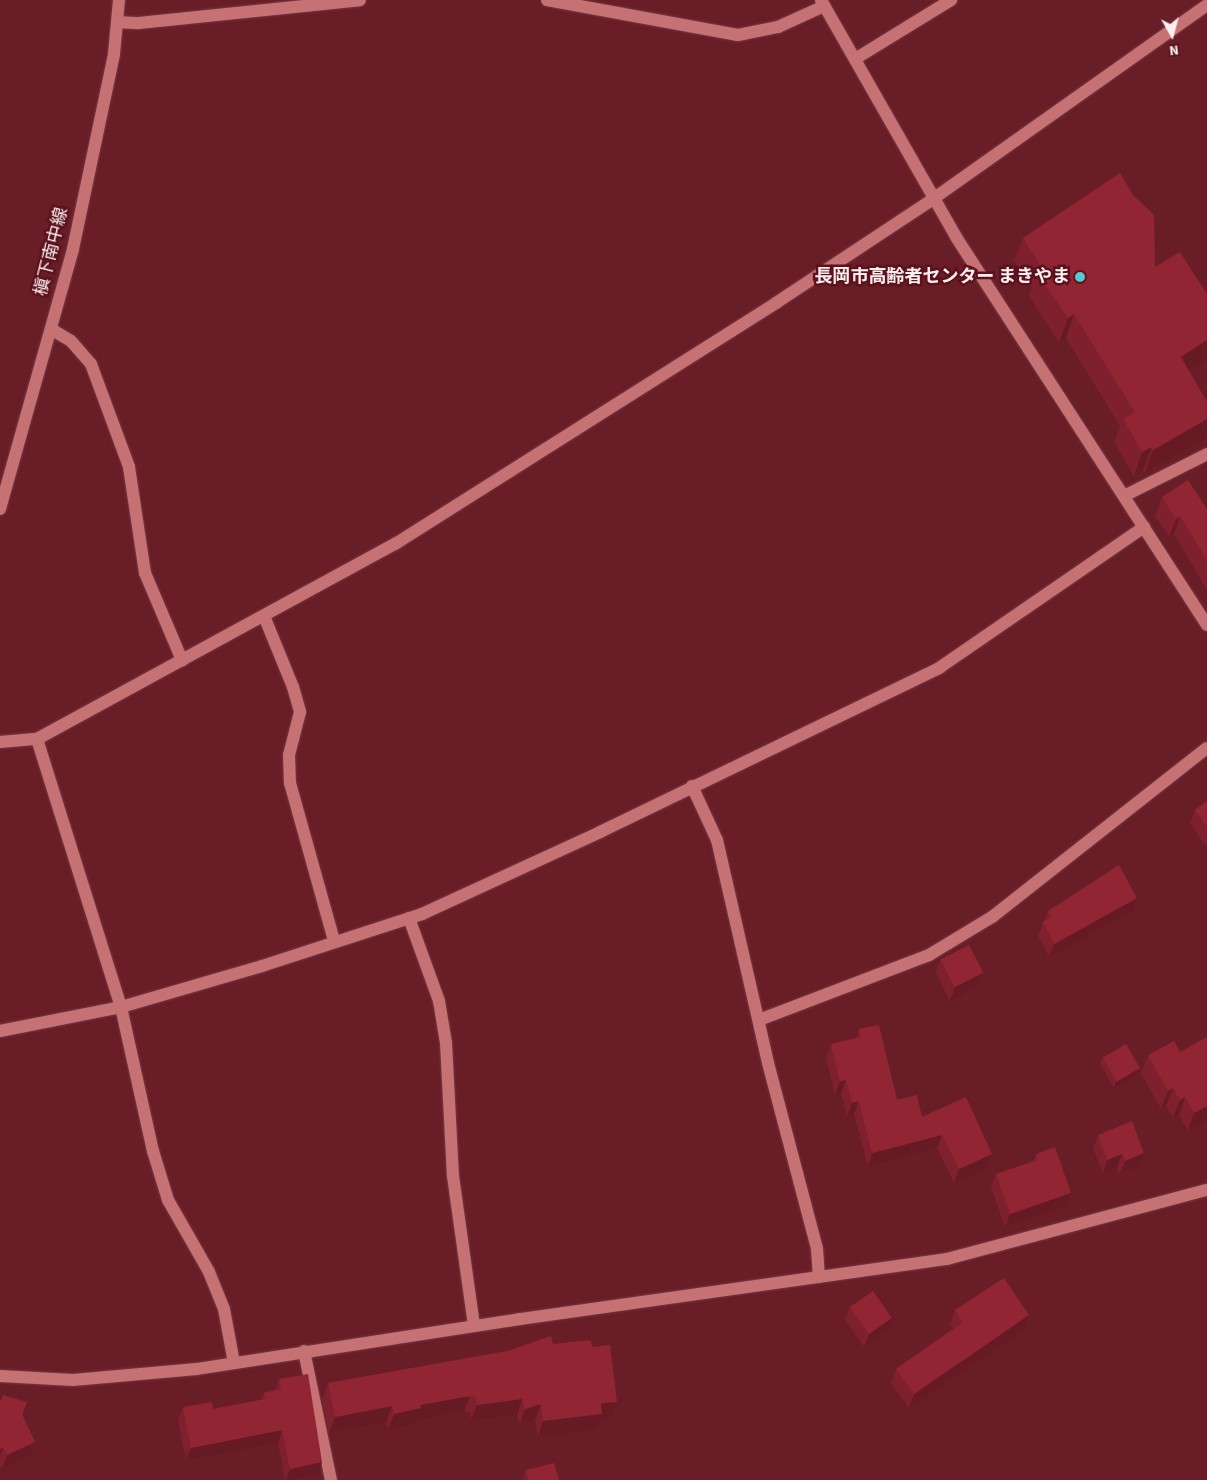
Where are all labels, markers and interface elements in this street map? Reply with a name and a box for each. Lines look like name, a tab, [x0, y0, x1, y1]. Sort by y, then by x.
north arrow	[1147, 10, 1197, 60]
text: N	[1168, 39, 1180, 60]
street label: 槇下南中線	[31, 206, 73, 298]
place label: 長岡市高齢者センター まきやま	[814, 266, 1070, 288]
marker: 長岡市高齢者センター まきやま	[1074, 271, 1086, 283]

